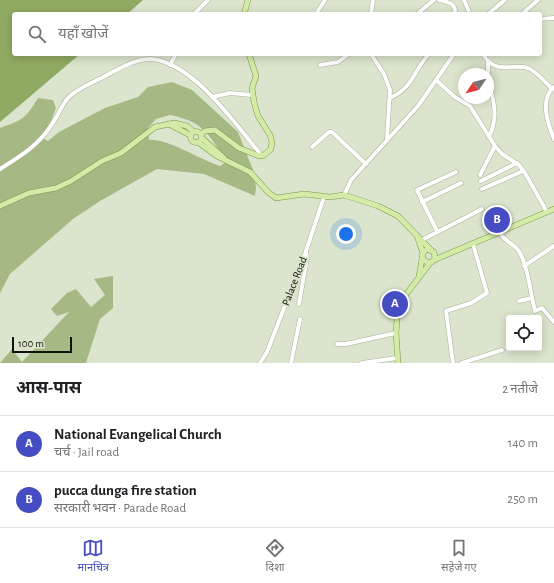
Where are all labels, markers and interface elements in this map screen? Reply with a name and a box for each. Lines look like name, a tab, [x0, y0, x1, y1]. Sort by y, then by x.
search box	[12, 12, 542, 56]
icon: search	[26, 23, 48, 45]
text: यहाँ खोजें	[58, 26, 108, 41]
north arrow	[458, 68, 494, 104]
pin: B	[484, 205, 510, 235]
your location	[336, 224, 356, 244]
street label: Palace Road	[280, 255, 309, 307]
pin: A	[382, 289, 408, 319]
map controls	[506, 315, 542, 351]
button: locate	[506, 315, 542, 351]
scale bar	[12, 335, 72, 354]
text: 100 m	[18, 338, 44, 349]
text: आस-पास	[16, 379, 81, 396]
text: 2 नतीजे	[502, 383, 538, 396]
text: National Evangelical Church	[54, 427, 222, 442]
text: A	[25, 437, 33, 450]
text: 140 m	[508, 437, 538, 450]
text: चर्च · Jail road	[54, 446, 119, 459]
text: pucca dunga fire station	[54, 483, 197, 498]
text: B	[25, 493, 33, 506]
text: 250 m	[507, 493, 538, 506]
text: सरकारी भवन · Parade Road	[54, 502, 186, 515]
tab: मानचित्र	[78, 537, 109, 575]
tab: दिशा	[264, 537, 286, 575]
tab: सहेजे गए	[441, 537, 476, 575]

